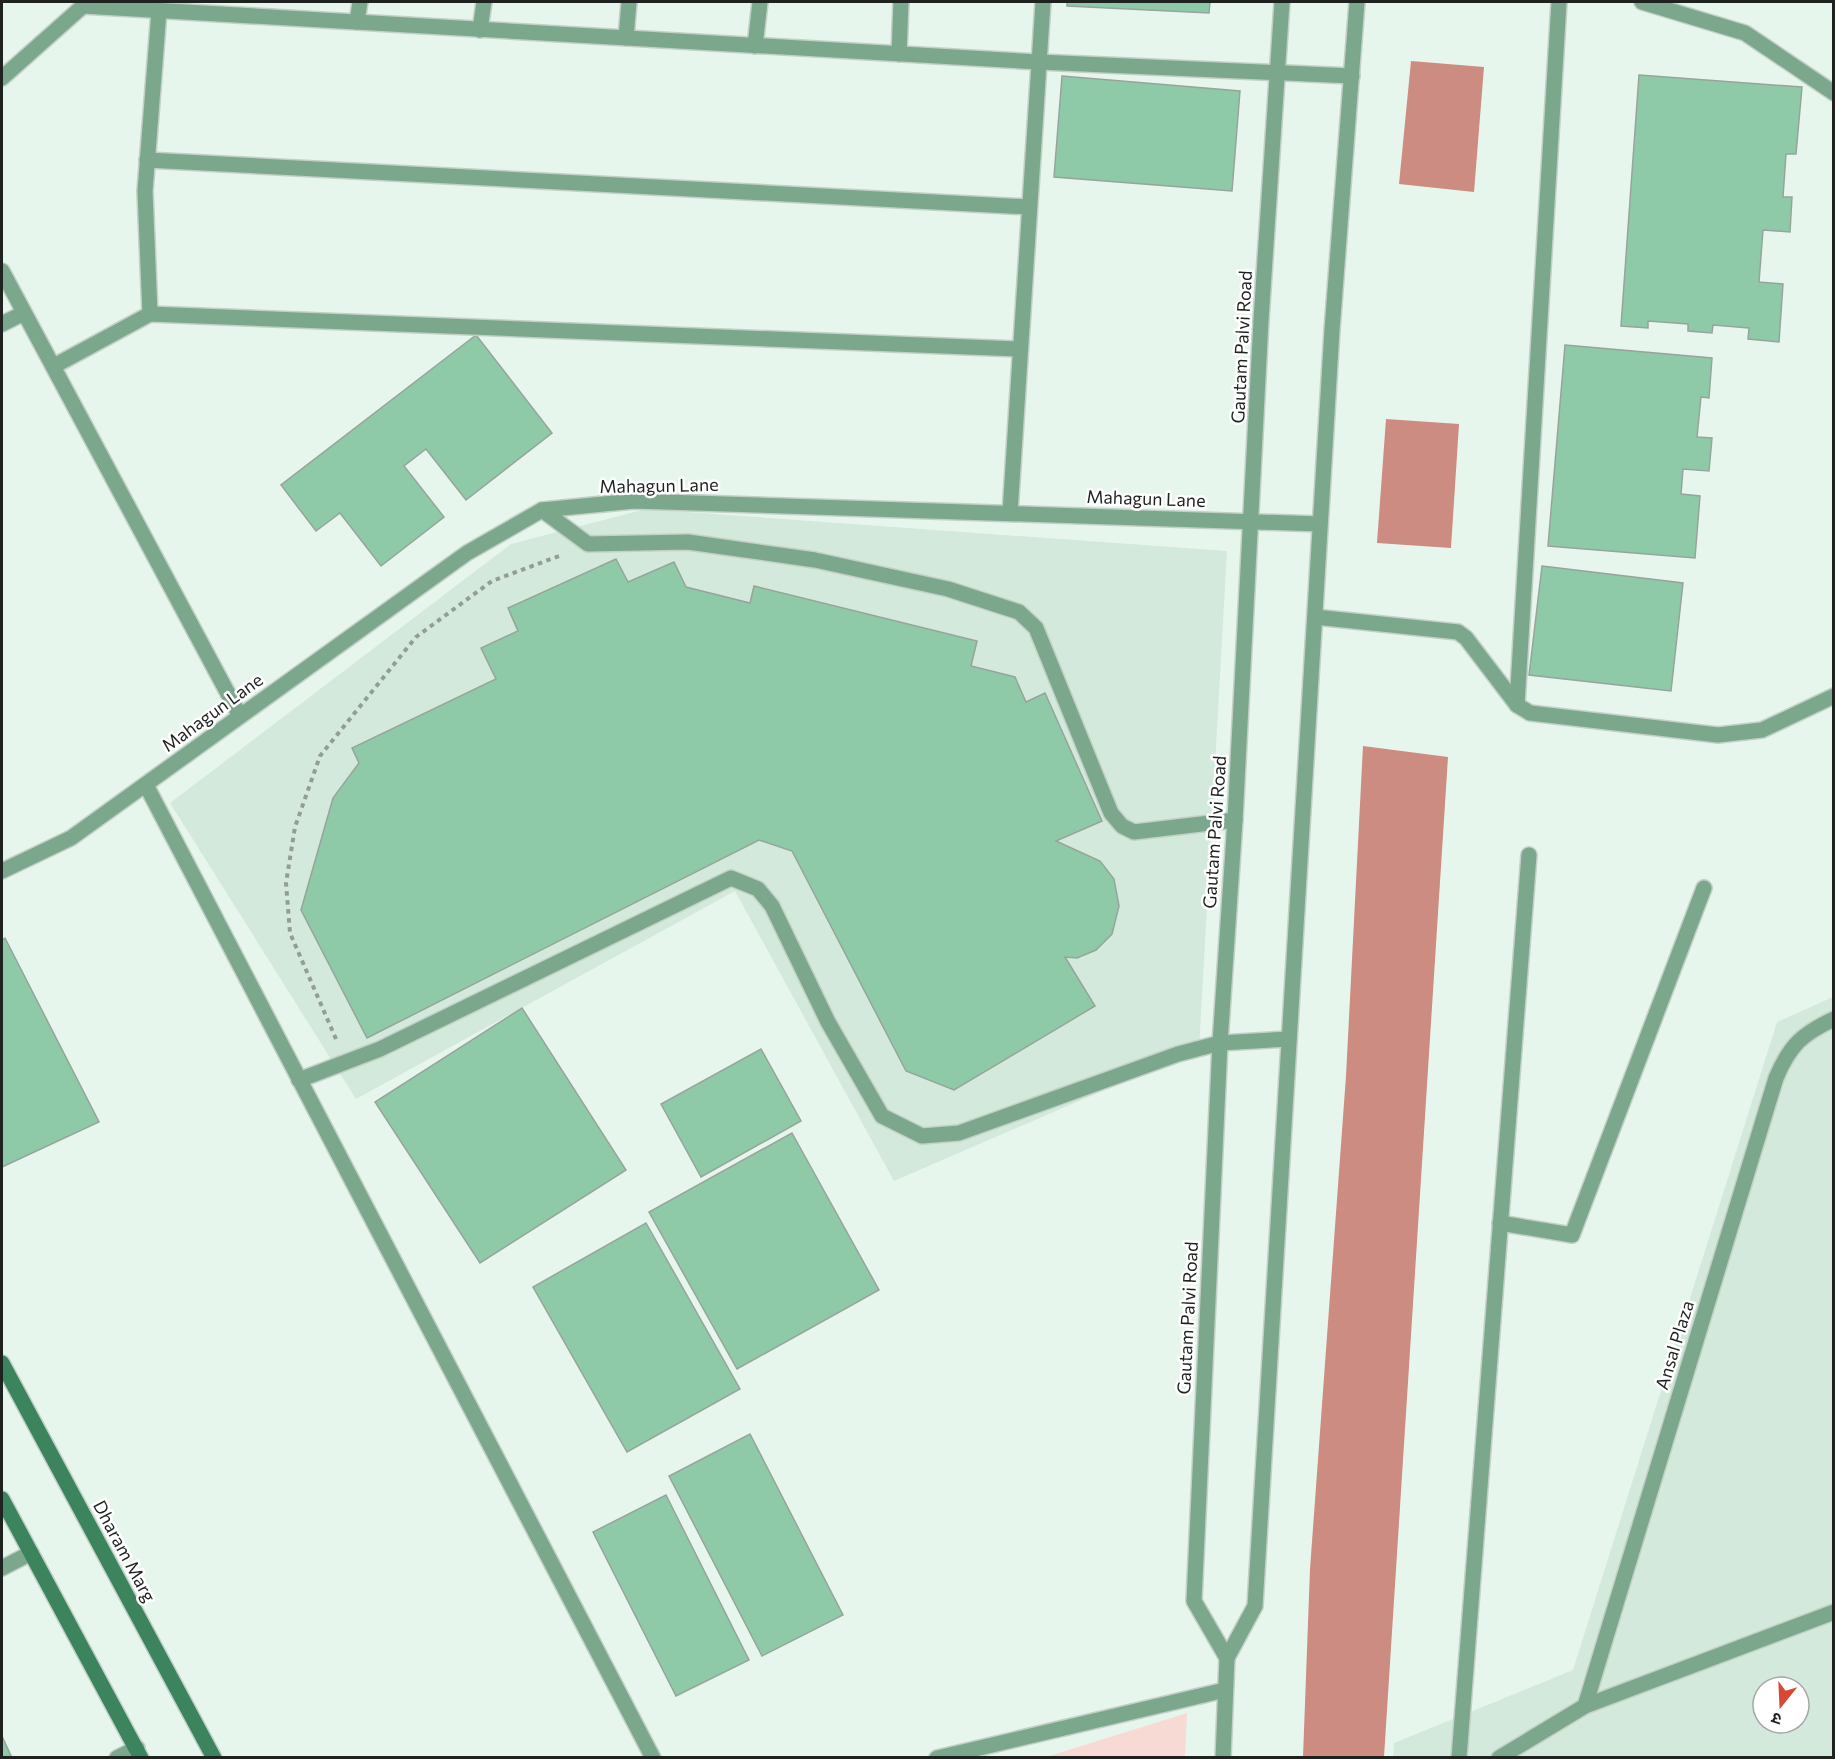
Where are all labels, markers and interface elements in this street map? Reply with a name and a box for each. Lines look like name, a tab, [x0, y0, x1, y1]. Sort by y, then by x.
street label: Gautam Palvi Road	[1226, 270, 1256, 424]
street label: Mahagun Lane	[599, 473, 719, 497]
street label: Mahagun Lane	[1086, 485, 1206, 511]
street label: Mahagun Lane	[157, 668, 267, 756]
street label: Gautam Palvi Road	[1198, 755, 1230, 909]
street label: Gautam Palvi Road	[1172, 1241, 1202, 1395]
street label: Ansal Plaza	[1650, 1298, 1698, 1392]
street label: Dharam Marg	[89, 1496, 161, 1606]
north arrow	[1751, 1675, 1811, 1735]
text: उ	[1768, 1709, 1784, 1730]

